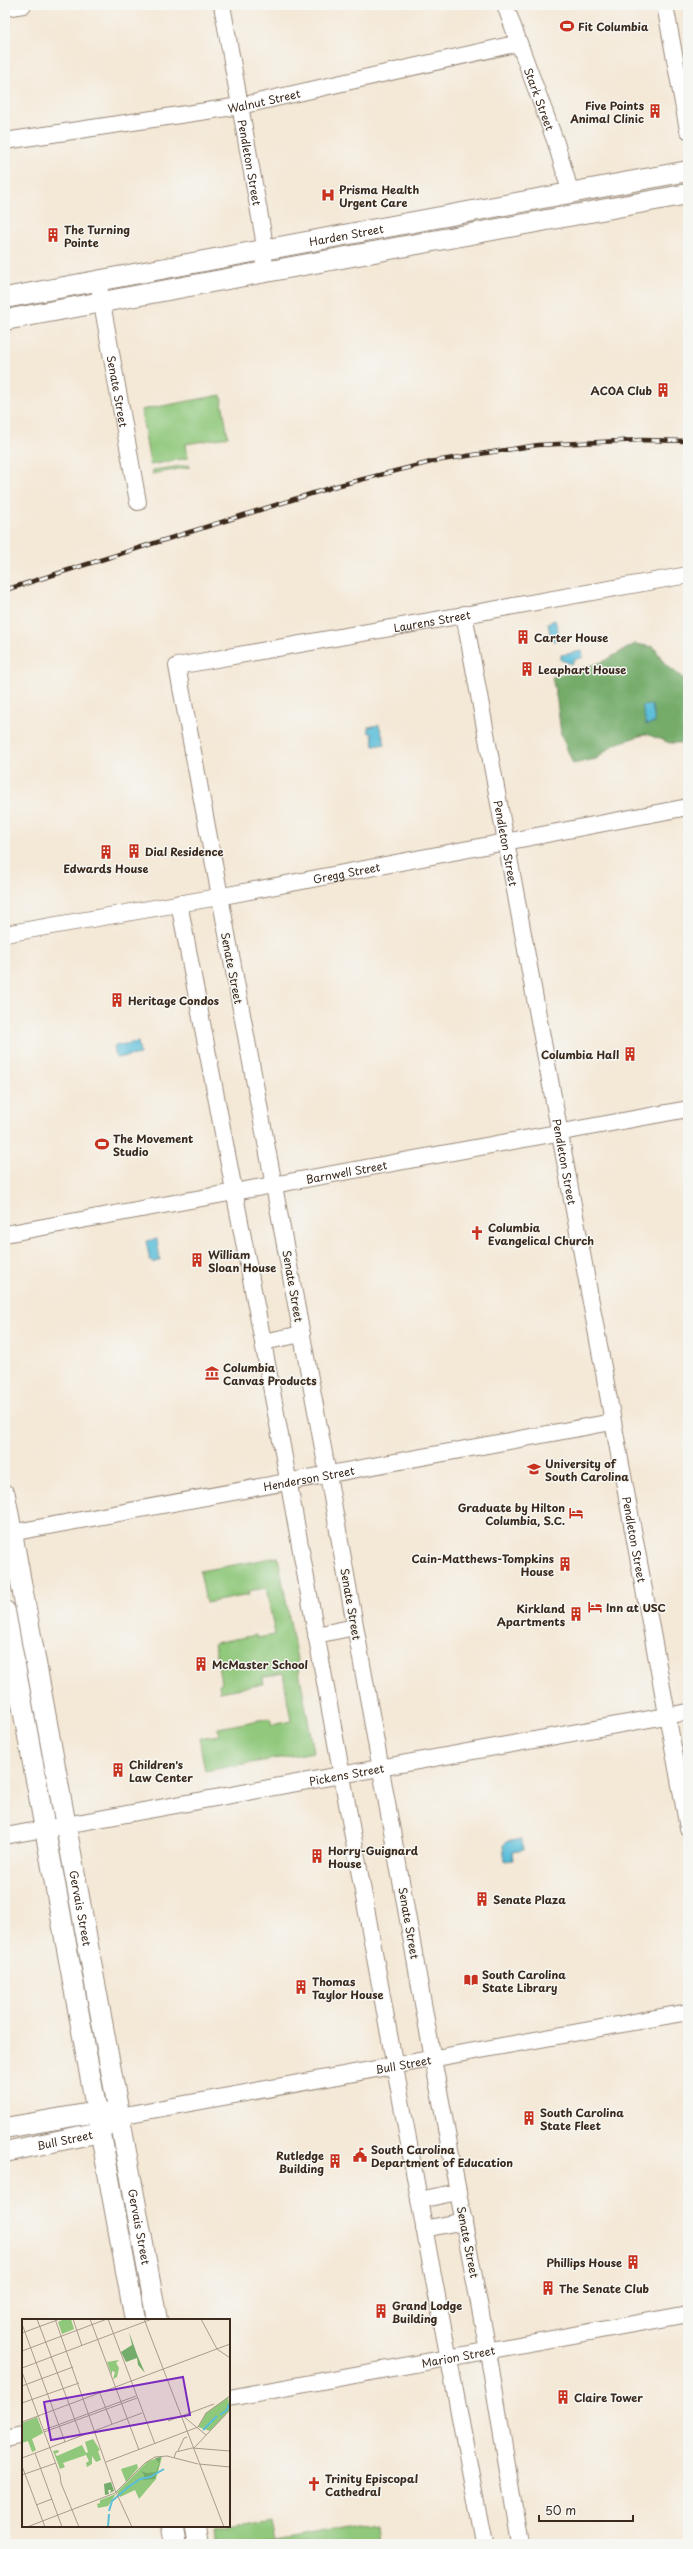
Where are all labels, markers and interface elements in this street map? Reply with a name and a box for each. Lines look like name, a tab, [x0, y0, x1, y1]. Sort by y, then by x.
sports icon: Fit Columbia	[559, 18, 575, 34]
place label: Fit Columbia	[578, 18, 649, 35]
street label: Stark Street	[520, 65, 559, 133]
street label: Walnut Street	[226, 84, 302, 116]
place label: Five Points Animal Clinic	[569, 97, 645, 127]
building icon: Five Points Animal Clinic	[647, 103, 663, 119]
street label: Pendleton Street	[234, 118, 266, 207]
place label: Prisma Health Urgent Care	[339, 181, 419, 211]
hospital icon: Prisma Health Urgent Care	[320, 187, 336, 203]
street label: Harden Street	[308, 219, 385, 250]
place label: The Turning Pointe	[64, 221, 130, 251]
building icon: The Turning Pointe	[45, 227, 61, 243]
street label: Senate Street	[103, 354, 133, 429]
place label: ACOA Club	[591, 382, 653, 399]
building icon: ACOA Club	[655, 382, 671, 398]
street label: Laurens Street	[392, 605, 472, 636]
building icon: Carter House	[515, 629, 531, 645]
place label: Carter House	[534, 629, 608, 646]
building icon: Leaphart House	[519, 661, 535, 677]
place label: Leaphart House	[538, 661, 626, 678]
street label: Pendleton Street	[490, 799, 523, 888]
building icon: Dial Residence	[126, 843, 142, 859]
place label: Dial Residence	[145, 843, 224, 860]
building icon: Edwards House	[98, 844, 114, 860]
street label: Gregg Street	[311, 858, 382, 887]
place label: Edwards House	[63, 860, 149, 877]
street label: Senate Street	[217, 931, 247, 1006]
building icon: Heritage Condos	[109, 992, 125, 1008]
place label: Heritage Condos	[128, 992, 219, 1009]
place label: Columbia Hall	[541, 1046, 619, 1063]
building icon: Columbia Hall	[622, 1046, 638, 1062]
street label: Pendleton Street	[549, 1117, 581, 1207]
place label: The Movement Studio	[113, 1130, 193, 1160]
sports icon: The Movement Studio	[94, 1136, 110, 1152]
street label: Barnwell Street	[304, 1156, 389, 1187]
place label: Columbia Evangelical Church	[488, 1219, 594, 1249]
church icon: Columbia Evangelical Church	[469, 1225, 485, 1241]
place label: William Sloan House	[208, 1246, 276, 1276]
street label: Senate Street	[278, 1249, 308, 1324]
building icon: William Sloan House	[189, 1252, 205, 1268]
place label: Columbia Canvas Products	[223, 1359, 317, 1389]
museum icon: Columbia Canvas Products	[204, 1365, 220, 1381]
place label: University of South Carolina	[545, 1455, 629, 1485]
street label: Henderson Street	[262, 1461, 356, 1495]
school or university icon: University of South Carolina	[526, 1461, 542, 1477]
street label: Pendleton Street	[618, 1495, 651, 1584]
place label: Graduate by Hilton Columbia, S.C.	[458, 1499, 565, 1529]
hotel icon: Graduate by Hilton Columbia, S.C.	[568, 1505, 584, 1521]
place label: Cain-Matthews-Tompkins House	[412, 1550, 554, 1580]
building icon: Cain-Matthews-Tompkins House	[557, 1556, 573, 1572]
street label: Senate Street	[336, 1567, 366, 1642]
hotel icon: Inn at USC	[587, 1599, 603, 1615]
place label: Inn at USC	[606, 1599, 666, 1616]
place label: Kirkland Apartments	[497, 1600, 566, 1630]
building icon: Kirkland Apartments	[568, 1606, 584, 1622]
building icon: McMaster School	[193, 1656, 209, 1672]
place label: McMaster School	[212, 1656, 308, 1673]
place label: Children's Law Center	[129, 1756, 193, 1786]
street label: Pickens Street	[307, 1759, 386, 1789]
building icon: Children's Law Center	[110, 1762, 126, 1778]
place label: Horry-Guignard House	[328, 1842, 419, 1872]
building icon: Horry-Guignard House	[309, 1848, 325, 1864]
street label: Gervais Street	[66, 1869, 97, 1948]
street label: Senate Street	[394, 1886, 424, 1961]
building icon: Senate Plaza	[474, 1891, 490, 1907]
place label: Senate Plaza	[493, 1891, 566, 1908]
place label: South Carolina State Library	[482, 1966, 566, 1996]
library icon: South Carolina State Library	[463, 1972, 479, 1988]
place label: Thomas Taylor House	[312, 1973, 384, 2003]
building icon: Thomas Taylor House	[293, 1979, 309, 1995]
street label: Bull Street	[374, 2050, 433, 2077]
place label: South Carolina State Fleet	[540, 2104, 624, 2134]
building icon: South Carolina State Fleet	[521, 2110, 537, 2126]
street label: Bull Street	[35, 2125, 95, 2154]
place label: South Carolina Department of Education	[371, 2141, 513, 2171]
place label: Rutledge Building	[276, 2147, 324, 2177]
public building icon: South Carolina Department of Education	[352, 2147, 368, 2163]
building icon: Rutledge Building	[327, 2153, 343, 2169]
street label: Gervais Street	[124, 2187, 155, 2267]
street label: Senate Street	[453, 2205, 483, 2280]
place label: Phillips House	[546, 2254, 622, 2271]
building icon: Phillips House	[625, 2254, 641, 2270]
building icon: The Senate Club	[540, 2280, 556, 2296]
place label: The Senate Club	[559, 2280, 650, 2297]
place label: Grand Lodge Building	[392, 2297, 462, 2327]
building icon: Grand Lodge Building	[373, 2303, 389, 2319]
inset map	[22, 2319, 230, 2527]
street label: Marion Street	[420, 2341, 497, 2371]
building icon: Claire Tower	[555, 2389, 571, 2405]
place label: Claire Tower	[574, 2389, 643, 2406]
place label: Trinity Episcopal Cathedral	[325, 2470, 418, 2500]
church icon: Trinity Episcopal Cathedral	[306, 2476, 322, 2492]
scale bar	[539, 2497, 633, 2523]
text: 50 m	[545, 2501, 576, 2519]

